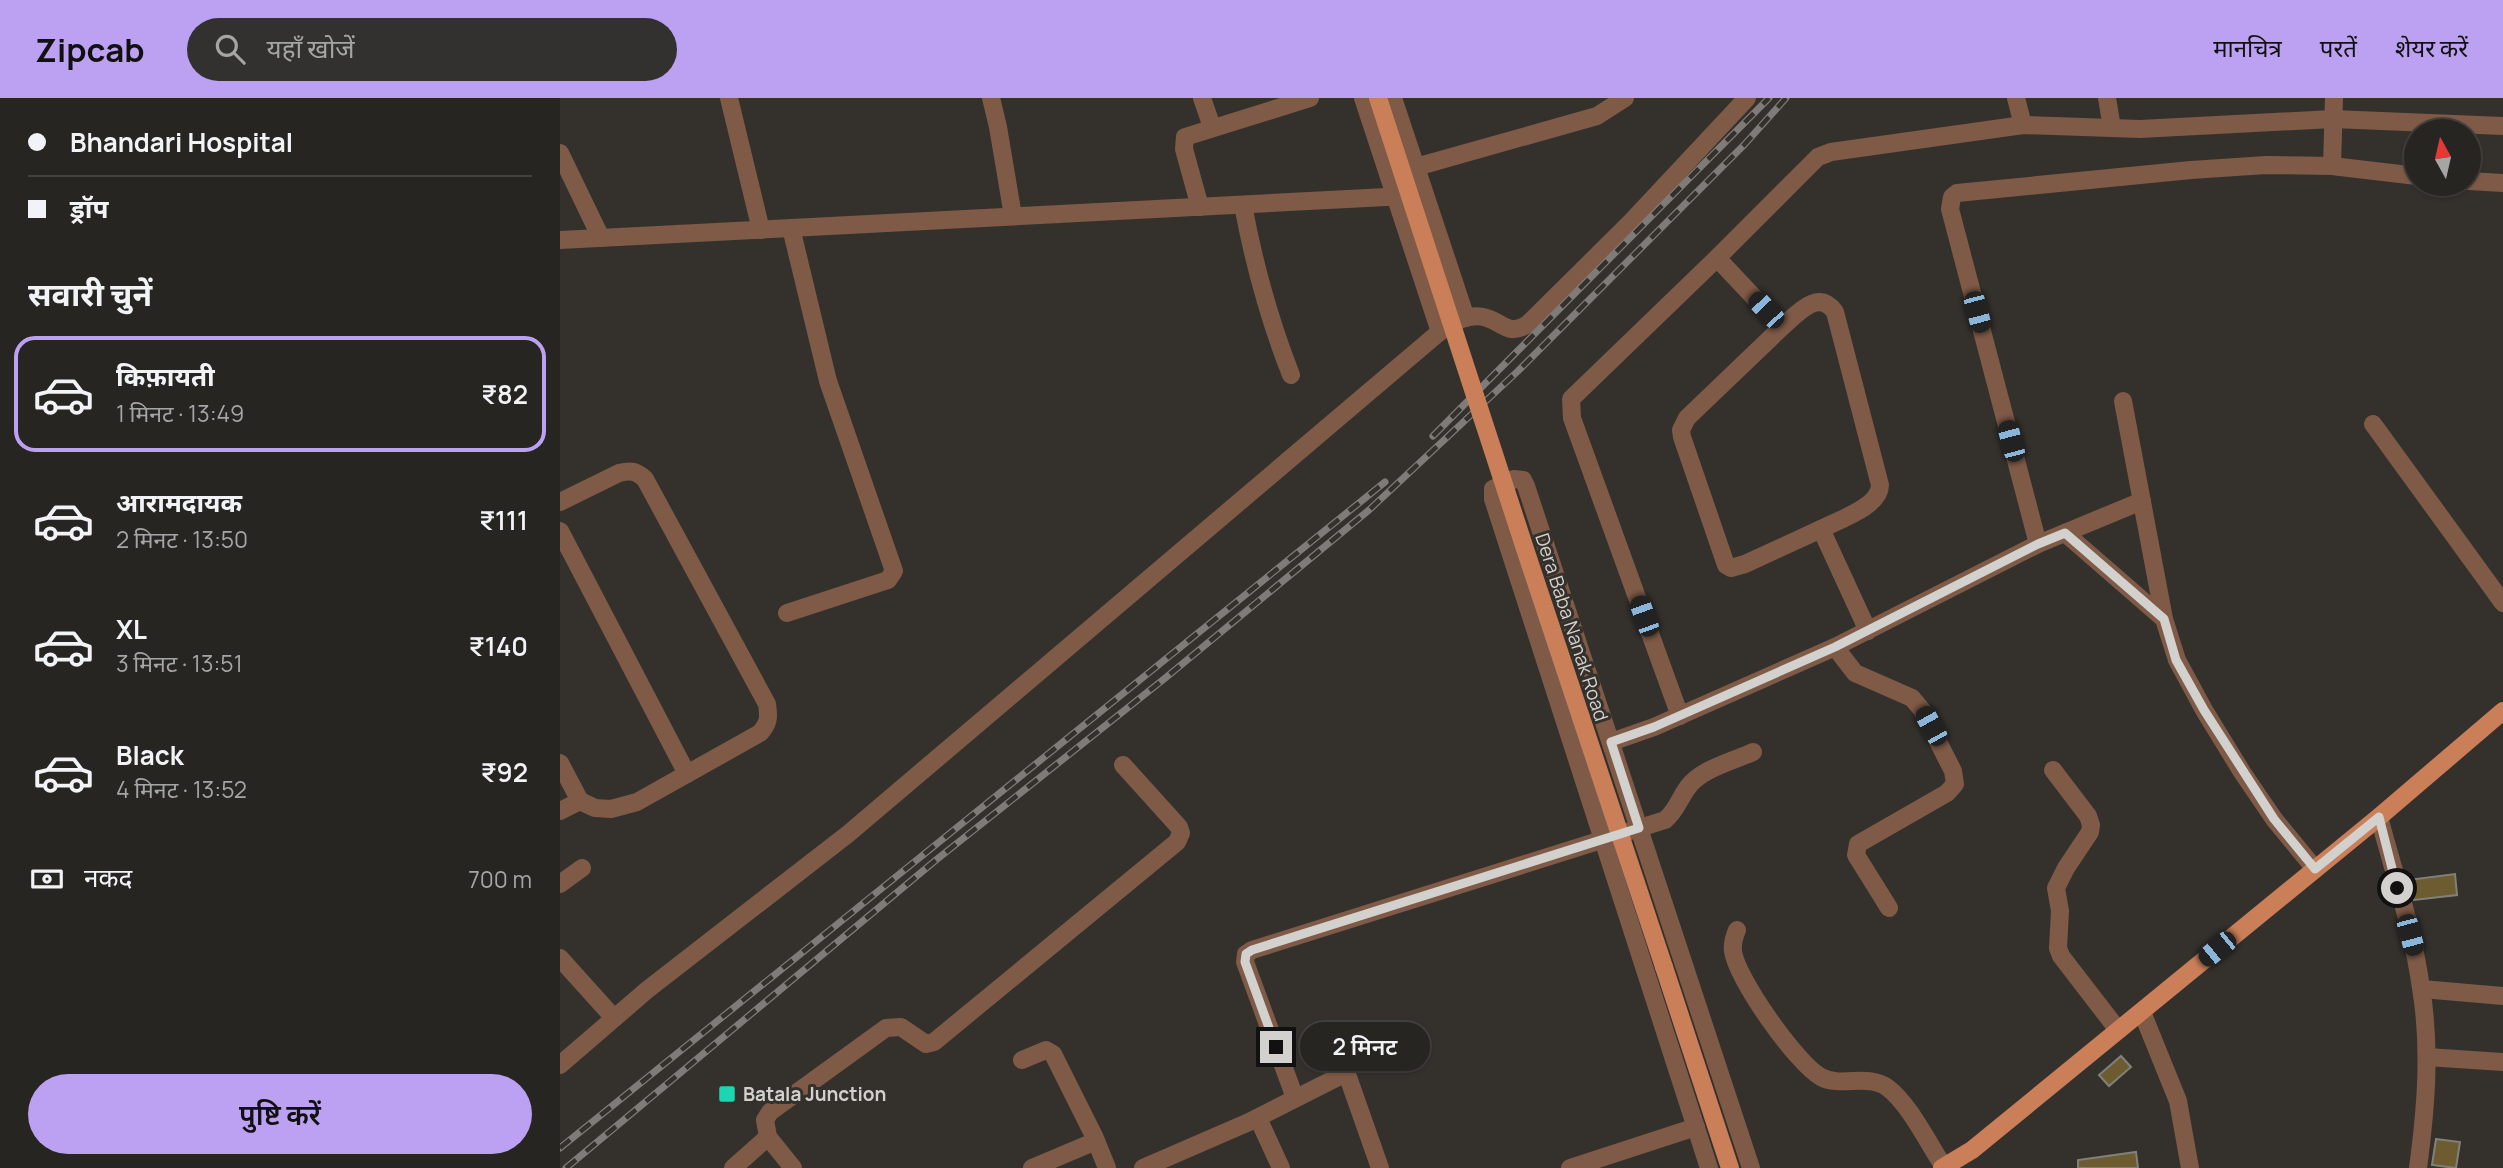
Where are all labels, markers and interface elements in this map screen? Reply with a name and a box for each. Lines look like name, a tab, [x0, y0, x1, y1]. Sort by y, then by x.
search box	[187, 18, 677, 81]
text: Zipcab	[35, 27, 145, 72]
icon: search	[211, 30, 249, 68]
text: यहाँ खोजें	[267, 30, 355, 66]
text: मानचित्र	[2213, 31, 2282, 64]
text: परतें	[2320, 31, 2357, 64]
text: शेयर करें	[2395, 31, 2468, 64]
north arrow	[2404, 119, 2482, 196]
map controls	[2404, 119, 2481, 196]
text: Bhandari Hospital	[70, 124, 293, 160]
text: ड्रॉप	[70, 190, 108, 226]
text: सवारी चुनें	[28, 272, 152, 316]
car	[1744, 287, 1789, 333]
car	[1962, 289, 1993, 335]
text: किफ़ायती	[116, 358, 215, 394]
icon: car	[32, 363, 95, 426]
text: ₹82	[481, 376, 528, 412]
text: 1 मिनट · 13:49	[116, 397, 244, 429]
car	[1996, 418, 2027, 464]
text: आरामदायक	[116, 484, 242, 520]
icon: car	[32, 489, 95, 552]
text: ₹111	[479, 502, 528, 538]
text: 2 मिनट · 13:50	[116, 523, 248, 555]
street label: Dera Baba Nanak Road	[1529, 530, 1615, 724]
car	[1627, 593, 1662, 639]
text: XL	[116, 611, 147, 647]
icon: car	[32, 615, 95, 678]
text: ₹140	[469, 628, 528, 664]
text: 3 मिनट · 13:51	[116, 647, 243, 679]
car	[1912, 703, 1951, 749]
text: Black	[116, 737, 184, 773]
icon: car	[32, 741, 95, 804]
text: ₹92	[481, 754, 528, 790]
text: 4 मिनट · 13:52	[116, 773, 247, 805]
text: नकद	[84, 859, 132, 895]
icon: cash	[28, 860, 66, 898]
text: 700 m	[468, 863, 532, 895]
route start	[2381, 872, 2413, 904]
car	[2395, 912, 2426, 958]
car	[2195, 928, 2240, 970]
callout: 2 मिनट	[1300, 1023, 1430, 1072]
text: 2 मिनट	[1333, 1030, 1397, 1062]
route end	[1260, 1031, 1292, 1063]
button: पुष्टि करें	[28, 1074, 532, 1154]
place label: Batala Junction	[743, 1081, 886, 1107]
marker: Batala Junction	[717, 1084, 737, 1104]

